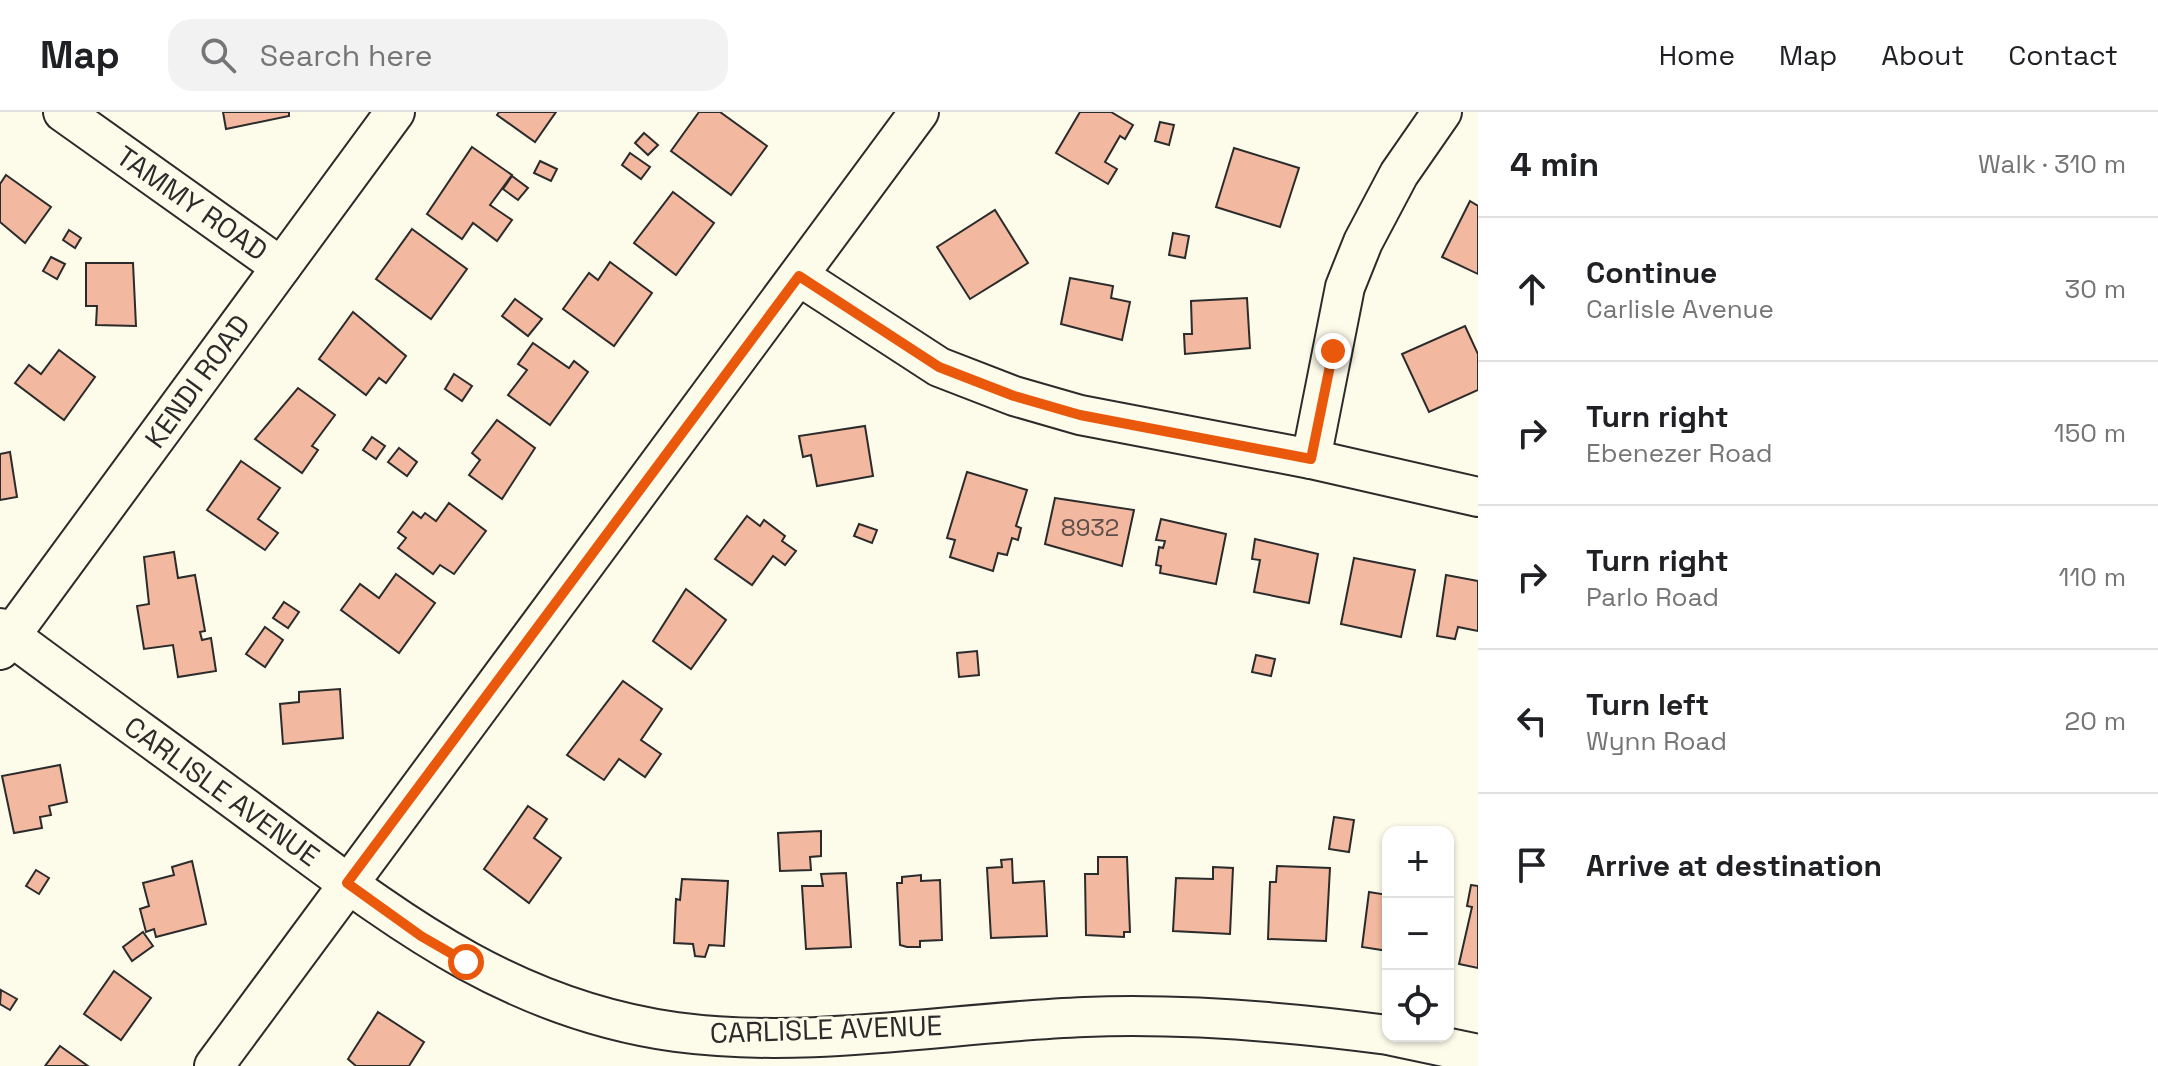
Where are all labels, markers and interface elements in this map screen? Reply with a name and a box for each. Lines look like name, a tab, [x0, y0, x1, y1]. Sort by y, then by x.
search box	[168, 19, 728, 91]
text: Map	[40, 31, 120, 79]
icon: search	[196, 33, 240, 77]
text: Search here	[260, 36, 433, 75]
text: Home	[1659, 37, 1735, 73]
text: Map	[1779, 37, 1837, 73]
text: About	[1881, 37, 1964, 73]
text: Contact	[2008, 37, 2118, 73]
street label: TAMMY ROAD	[109, 138, 275, 268]
text: 4 min	[1510, 143, 1599, 186]
text: Walk · 310 m	[1978, 147, 2126, 181]
text: Continue	[1586, 253, 1717, 292]
icon: ahead	[1510, 267, 1554, 311]
text: 30 m	[2065, 272, 2126, 306]
text: Carlisle Avenue	[1586, 292, 1774, 326]
street label: KENDI ROAD	[136, 307, 258, 455]
route end	[1315, 333, 1351, 369]
text: Turn right	[1586, 397, 1729, 436]
icon: right	[1510, 411, 1554, 455]
text: 150 m	[2054, 416, 2126, 450]
text: Ebenezer Road	[1586, 436, 1772, 470]
house number: 8932	[1061, 512, 1119, 543]
text: Turn right	[1586, 541, 1729, 580]
icon: right	[1510, 555, 1554, 599]
text: 110 m	[2059, 560, 2126, 594]
text: Parlo Road	[1586, 580, 1719, 614]
text: Turn left	[1586, 685, 1709, 724]
icon: left	[1510, 699, 1554, 743]
text: 20 m	[2065, 704, 2126, 738]
street label: CARLISLE AVENUE	[117, 708, 327, 874]
text: Wynn Road	[1586, 724, 1727, 758]
map controls	[1382, 826, 1454, 1042]
button: +	[1382, 826, 1454, 898]
icon: arrive	[1510, 843, 1554, 887]
text: Arrive at destination	[1586, 846, 1882, 885]
button: −	[1382, 898, 1454, 970]
route start	[448, 944, 484, 980]
button: locate	[1382, 970, 1454, 1042]
street label: CARLISLE AVENUE	[709, 1007, 943, 1051]

